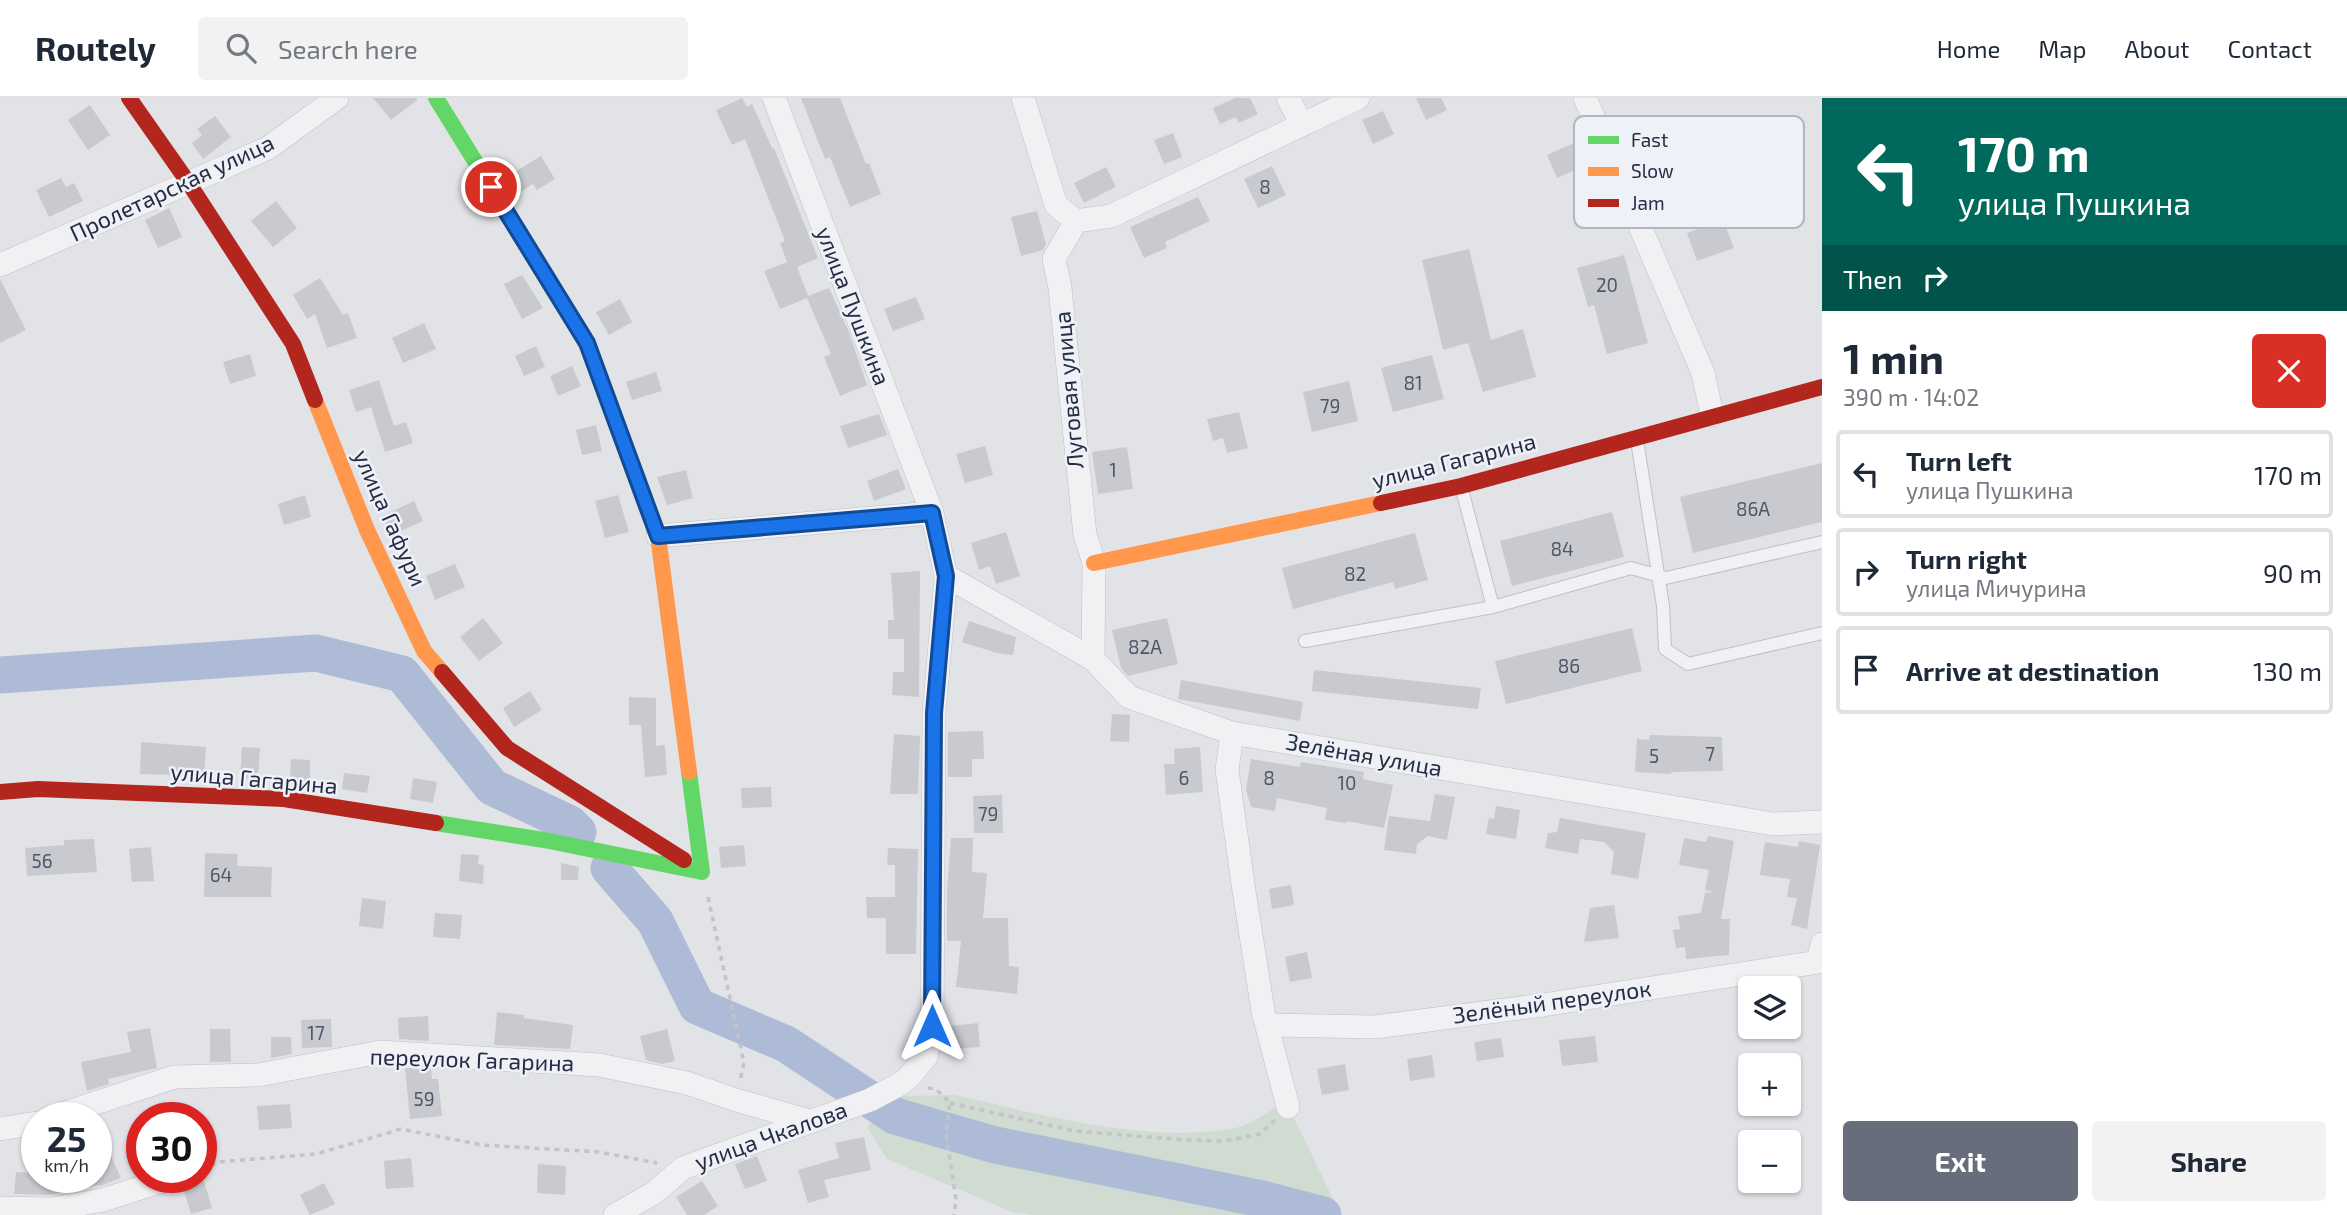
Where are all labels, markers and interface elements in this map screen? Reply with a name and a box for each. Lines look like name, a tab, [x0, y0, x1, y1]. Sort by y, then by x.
search box	[198, 17, 688, 80]
text: Routely	[35, 28, 156, 68]
icon: search	[222, 29, 260, 67]
text: Search here	[278, 33, 418, 64]
text: Home	[1937, 34, 2000, 63]
text: Map	[2038, 34, 2086, 63]
text: About	[2124, 34, 2190, 63]
text: Contact	[2228, 34, 2312, 63]
legend	[1574, 116, 1804, 228]
text: 170 m	[1958, 123, 2090, 182]
icon: left	[1843, 126, 1934, 217]
street label: Пролетарская улица	[65, 127, 279, 248]
text: Fast	[1631, 128, 1668, 151]
pin	[461, 157, 521, 217]
text: Slow	[1631, 159, 1674, 182]
icon: arrive	[472, 168, 510, 206]
house number: 8	[1259, 175, 1271, 198]
text: улица Пушкина	[1958, 183, 2191, 221]
text: Jam	[1631, 191, 1665, 214]
street label: улица Пушкина	[810, 222, 897, 389]
icon: right	[1916, 259, 1954, 297]
text: Then	[1843, 263, 1902, 294]
house number: 20	[1596, 273, 1618, 296]
street label: Луговая улица	[1047, 310, 1090, 470]
text: 1 min	[1843, 332, 1944, 382]
button: close	[2252, 334, 2326, 408]
house number: 81	[1403, 371, 1423, 394]
text: 390 m · 14:02	[1843, 383, 1979, 411]
house number: 79	[1320, 394, 1340, 417]
street label: улица Гагарина	[1369, 426, 1539, 495]
street label: улица Гафури	[347, 445, 434, 591]
text: Turn left	[1906, 445, 2012, 476]
icon: left	[1847, 455, 1885, 493]
house number: 1	[1109, 458, 1117, 481]
text: 170 m	[2254, 459, 2322, 490]
text: улица Пушкина	[1906, 476, 2073, 504]
house number: 86А	[1736, 497, 1770, 520]
house number: 84	[1550, 537, 1574, 560]
text: Turn right	[1906, 543, 2027, 574]
icon: right	[1847, 553, 1885, 591]
text: 90 m	[2263, 557, 2322, 588]
house number: 82	[1344, 562, 1366, 585]
text: улица Мичурина	[1906, 574, 2087, 602]
house number: 82А	[1128, 635, 1162, 658]
icon: arrive	[1847, 651, 1885, 689]
house number: 86	[1558, 654, 1580, 677]
text: Arrive at destination	[1906, 655, 2159, 686]
text: 130 m	[2253, 655, 2322, 686]
street label: Зелёная улица	[1284, 726, 1445, 783]
house number: 7	[1705, 742, 1715, 765]
house number: 5	[1649, 744, 1659, 767]
street label: улица Гагарина	[169, 757, 339, 800]
house number: 6	[1179, 766, 1189, 789]
house number: 8	[1263, 766, 1275, 789]
house number: 10	[1337, 771, 1357, 794]
house number: 79	[978, 802, 998, 825]
house number: 56	[31, 849, 53, 872]
house number: 64	[210, 863, 232, 886]
street label: Зелёный переулок	[1451, 973, 1653, 1030]
map controls	[1738, 976, 1801, 1193]
button: layers	[1738, 976, 1801, 1039]
position arrow	[895, 989, 969, 1063]
house number: 17	[307, 1021, 325, 1044]
street label: переулок Гагарина	[369, 1041, 575, 1078]
button: +	[1738, 1053, 1801, 1116]
house number: 59	[413, 1087, 435, 1110]
street label: улица Чкалова	[691, 1094, 851, 1177]
speed limit sign: 30	[126, 1102, 217, 1193]
text: 25	[47, 1117, 86, 1159]
button: Exit	[1843, 1121, 2078, 1201]
button: Share	[2092, 1121, 2326, 1201]
button: −	[1738, 1130, 1801, 1193]
text: km/h	[44, 1154, 89, 1176]

